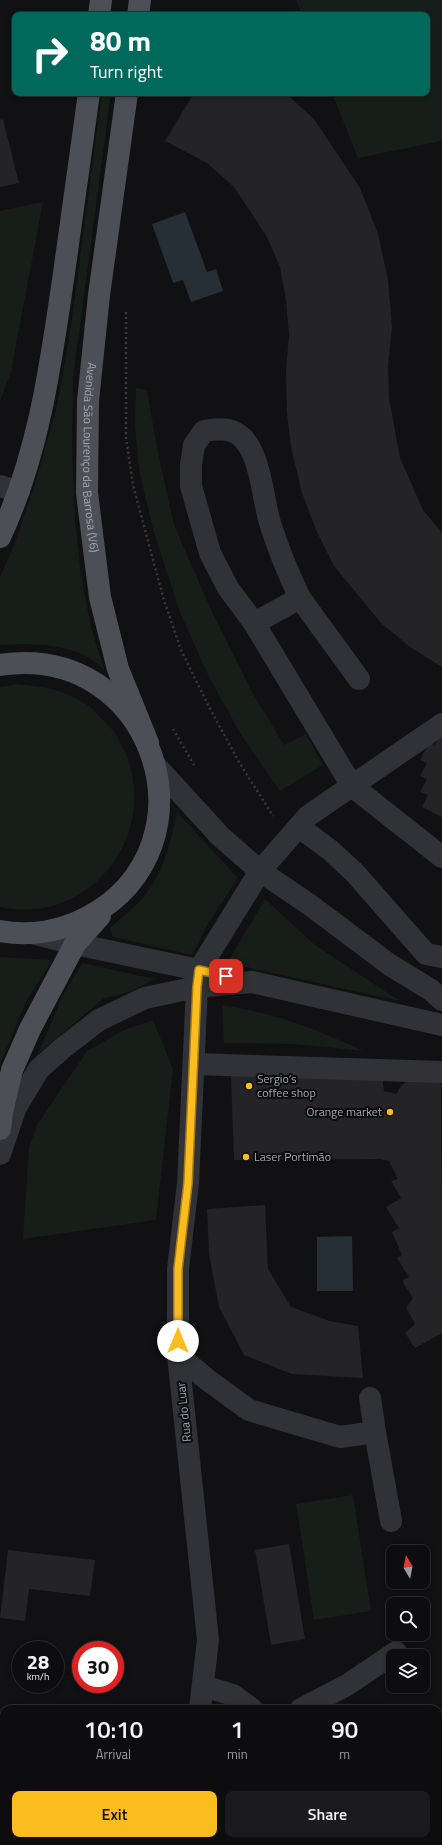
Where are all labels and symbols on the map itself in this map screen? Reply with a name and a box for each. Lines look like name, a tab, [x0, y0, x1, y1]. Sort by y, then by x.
street label: Avenida São Lourenço da Barrosa (V6)	[78, 361, 104, 554]
pin	[209, 959, 243, 993]
place label: Sergio’s coffee shop	[257, 1069, 316, 1102]
marker: Sergio’s coffee shop	[244, 1081, 254, 1091]
place label: Orange market	[307, 1102, 383, 1121]
marker: Orange market	[385, 1107, 395, 1117]
place label: Laser Portimão	[254, 1147, 331, 1166]
marker: Laser Portimão	[241, 1152, 251, 1162]
position arrow	[157, 1320, 199, 1362]
street label: Rua do Luar	[171, 1381, 196, 1443]
north arrow	[386, 1545, 430, 1589]
speed limit sign: 30	[72, 1641, 124, 1693]

